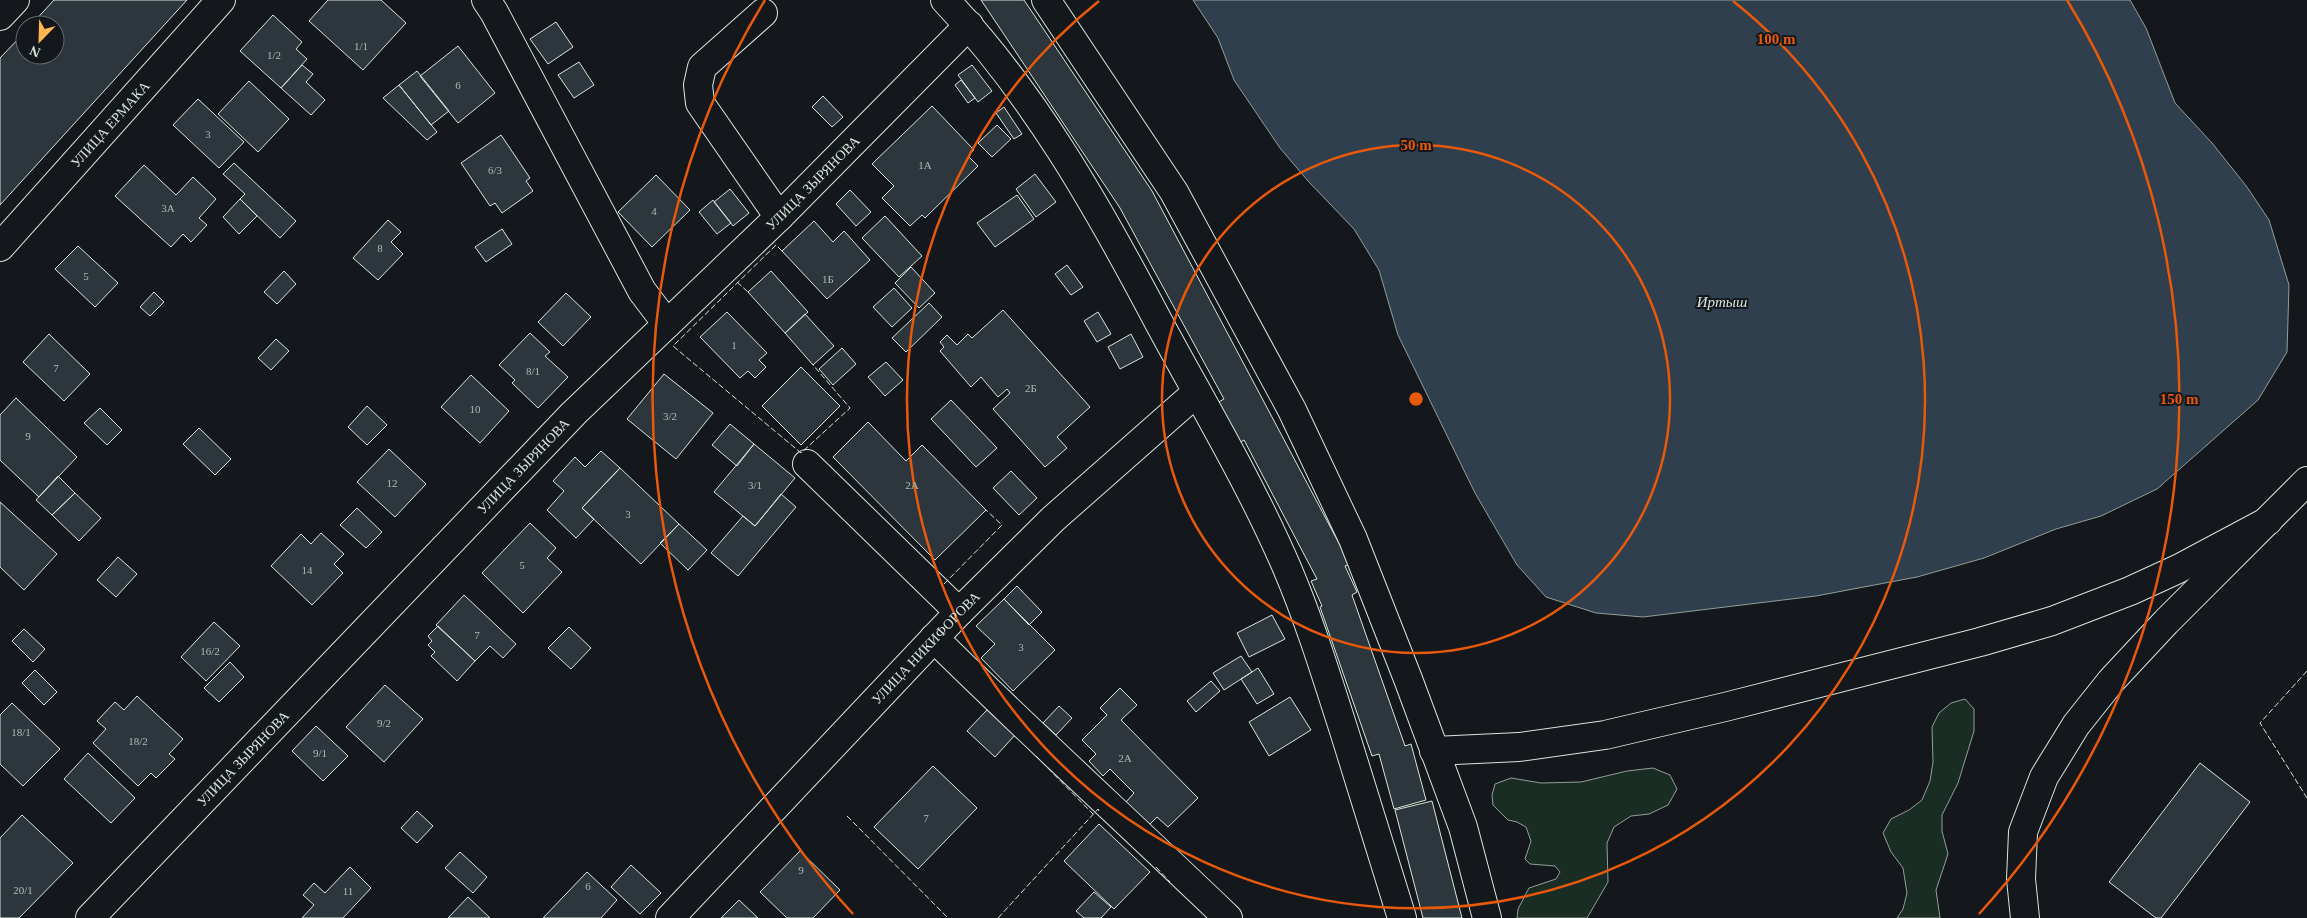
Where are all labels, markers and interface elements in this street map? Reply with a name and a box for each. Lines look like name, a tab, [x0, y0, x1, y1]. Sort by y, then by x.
north arrow	[15, 15, 65, 65]
text: 100 m	[1757, 31, 1796, 47]
house number: 1/1	[354, 40, 368, 52]
text: N	[28, 43, 43, 60]
house number: 1/2	[267, 49, 281, 61]
street label: УЛИЦА ЕРМАКА	[68, 78, 153, 170]
house number: 6	[455, 79, 461, 91]
house number: 3	[205, 128, 211, 140]
street label: УЛИЦА ЗЫРЯНОВА	[763, 133, 863, 233]
text: 50 m	[1400, 137, 1432, 153]
house number: 1А	[918, 159, 932, 171]
house number: 6/3	[488, 164, 503, 176]
house number: 3А	[161, 202, 175, 214]
house number: 4	[651, 205, 657, 217]
house number: 8	[377, 242, 383, 254]
house number: 5	[83, 270, 89, 282]
house number: 1Б	[822, 273, 834, 285]
water label: Иртыш	[1696, 294, 1747, 310]
house number: 1	[731, 339, 737, 351]
house number: 7	[53, 362, 59, 374]
house number: 8/1	[526, 365, 540, 377]
house number: 2Б	[1025, 382, 1037, 394]
centre of rings	[1407, 390, 1425, 408]
text: 150 m	[2160, 391, 2199, 407]
house number: 10	[470, 403, 481, 415]
house number: 3/2	[663, 410, 677, 422]
street label: УЛИЦА ЗЫРЯНОВА	[474, 415, 573, 517]
house number: 9	[25, 430, 31, 442]
house number: 12	[387, 477, 398, 489]
house number: 3/1	[748, 479, 762, 491]
house number: 2А	[905, 479, 919, 491]
house number: 3	[625, 508, 631, 520]
house number: 5	[519, 559, 525, 571]
house number: 14	[302, 564, 313, 576]
street label: УЛИЦА НИКИФОРОВА	[869, 588, 984, 707]
house number: 7	[474, 629, 480, 641]
house number: 3	[1018, 641, 1024, 653]
house number: 16/2	[200, 645, 220, 657]
street label: УЛИЦА ЗЫРЯНОВА	[194, 707, 293, 809]
house number: 9/2	[377, 717, 391, 729]
house number: 18/1	[11, 726, 31, 738]
house number: 18/2	[128, 735, 148, 747]
house number: 9/1	[313, 747, 327, 759]
house number: 2А	[1118, 752, 1132, 764]
house number: 7	[923, 812, 929, 824]
house number: 9	[798, 864, 804, 876]
house number: 6	[585, 880, 591, 892]
house number: 20/1	[13, 884, 33, 896]
house number: 11	[343, 885, 353, 897]

